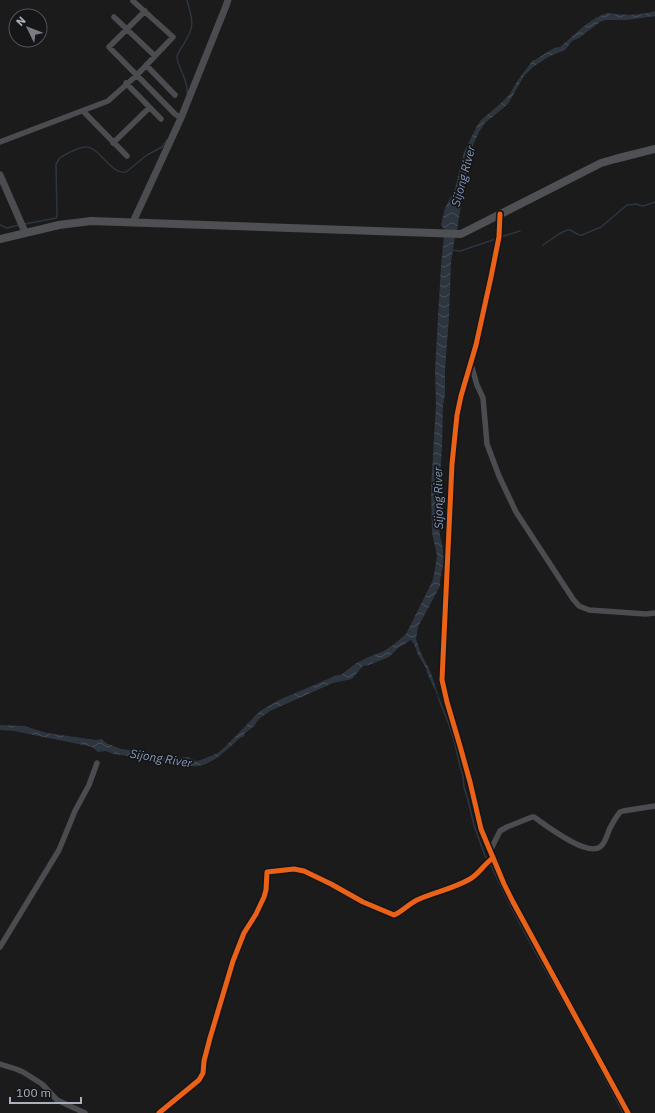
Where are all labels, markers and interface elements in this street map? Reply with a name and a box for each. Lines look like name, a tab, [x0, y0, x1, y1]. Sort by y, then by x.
north arrow	[8, 8, 48, 48]
text: N	[13, 13, 29, 29]
water label: Sijong River	[448, 143, 478, 208]
water label: Sijong River	[430, 466, 446, 529]
water label: Sijong River	[129, 746, 194, 770]
scale bar	[10, 1079, 81, 1105]
text: 100 m	[16, 1085, 51, 1100]

